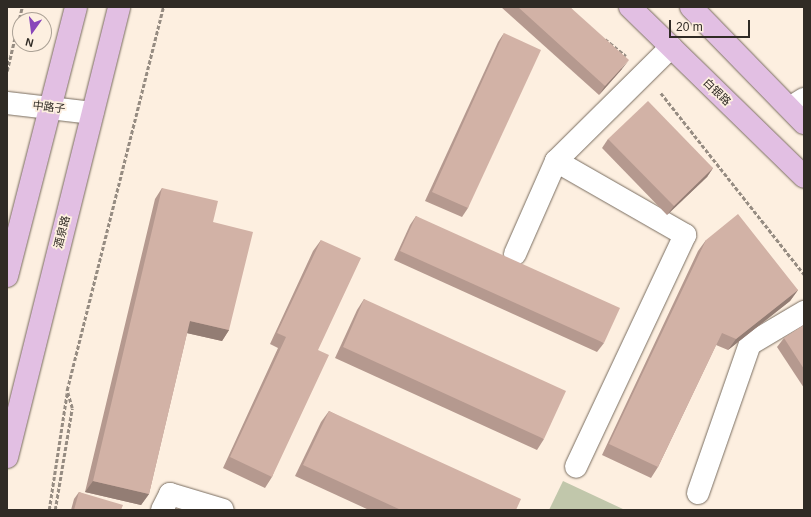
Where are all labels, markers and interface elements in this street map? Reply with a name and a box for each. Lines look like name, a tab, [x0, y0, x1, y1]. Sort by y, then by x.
north arrow	[12, 12, 52, 52]
scale bar	[671, 12, 752, 38]
text: 20 m	[676, 20, 703, 34]
text: N	[24, 36, 35, 49]
street label: 白银路	[701, 76, 733, 108]
street label: 中路子	[32, 98, 66, 116]
street label: 酒泉路	[52, 214, 72, 250]

